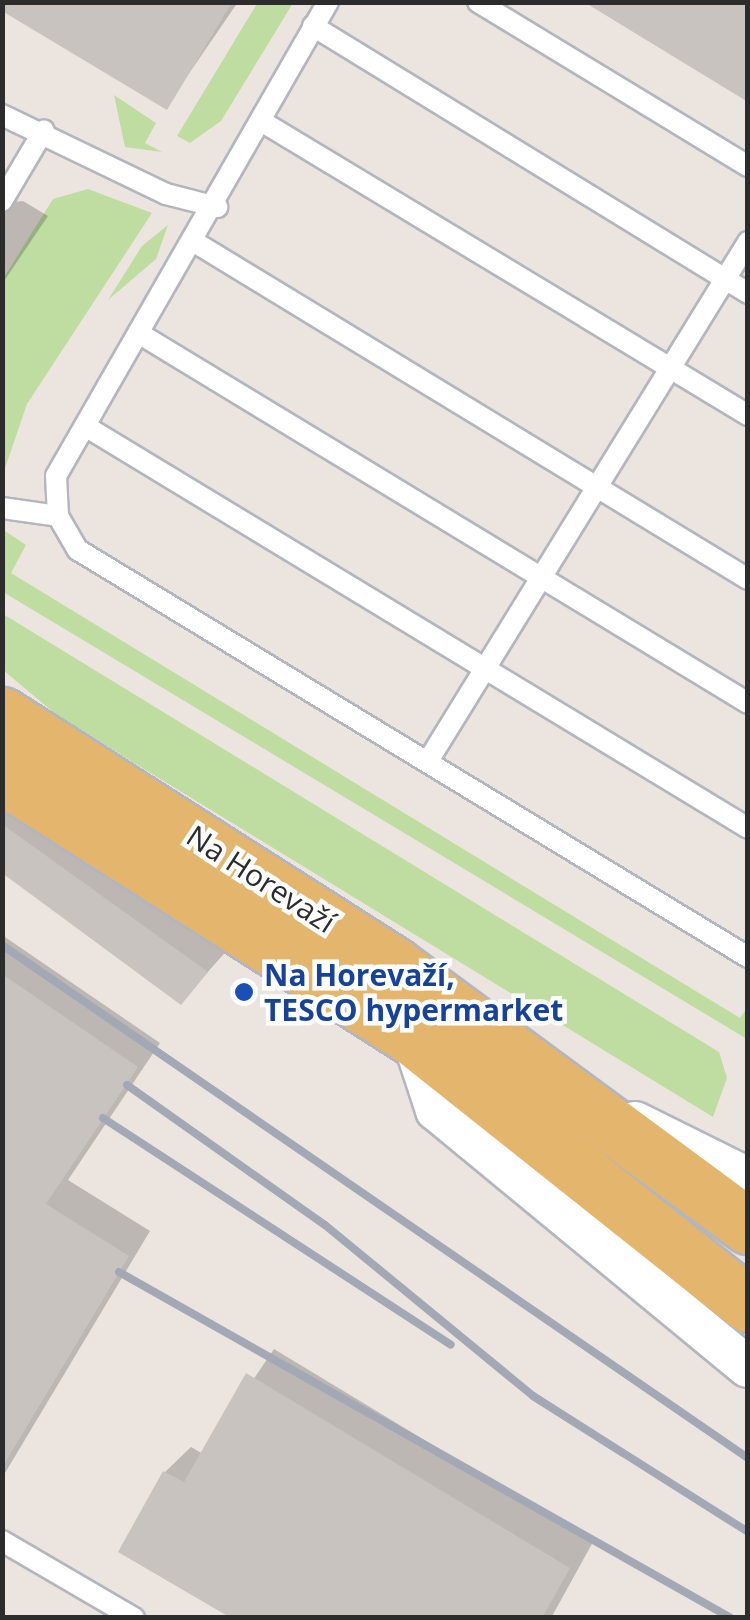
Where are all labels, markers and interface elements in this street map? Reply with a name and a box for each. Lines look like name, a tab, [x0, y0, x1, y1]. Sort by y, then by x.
street label: Na Horevaží	[180, 818, 342, 940]
place label: Na Horevaží, TESCO hypermarket	[264, 957, 563, 1028]
marker: Na Horevaží, TESCO hypermarket	[233, 981, 255, 1003]

